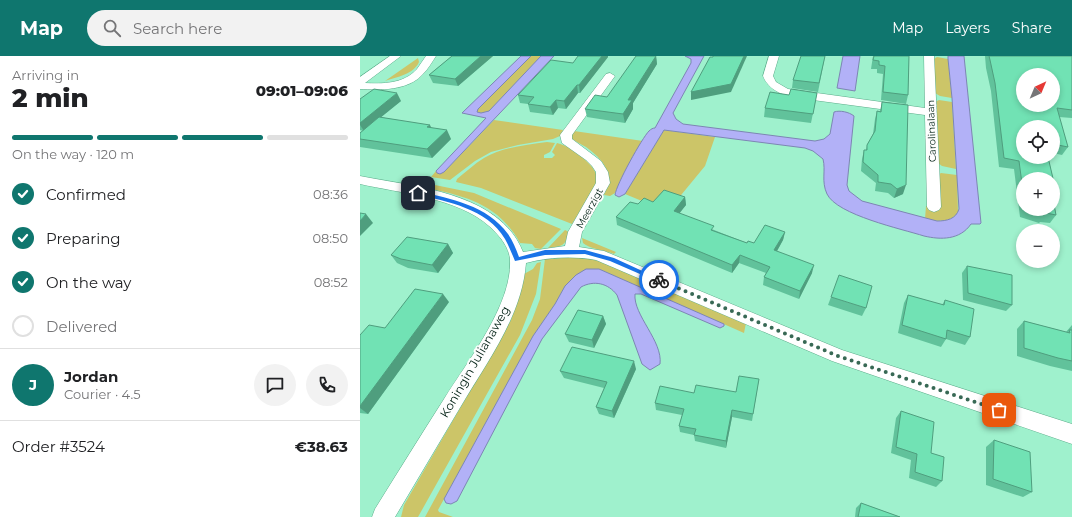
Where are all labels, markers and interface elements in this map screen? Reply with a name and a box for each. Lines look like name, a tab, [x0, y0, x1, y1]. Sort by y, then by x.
search box	[87, 10, 367, 46]
text: Map	[20, 17, 63, 40]
icon: search	[101, 17, 123, 39]
text: Search here	[133, 19, 222, 38]
text: Map	[892, 19, 923, 37]
text: Layers	[945, 19, 990, 37]
text: Share	[1012, 19, 1052, 37]
text: Arriving in	[12, 67, 79, 83]
north arrow	[1016, 68, 1060, 112]
map controls	[1016, 68, 1060, 268]
text: 09:01–09:06	[256, 81, 348, 100]
text: 2 min	[12, 82, 89, 114]
street label: Carolinalaan	[924, 100, 939, 162]
button: locate	[1016, 120, 1060, 164]
text: On the way · 120 m	[12, 146, 134, 162]
button: +	[1016, 172, 1060, 216]
pin	[401, 176, 435, 210]
icon: home	[407, 182, 429, 204]
icon: check	[12, 183, 34, 205]
text: Confirmed	[46, 185, 126, 204]
text: 08:36	[313, 186, 348, 202]
street label: Meerzigt	[573, 186, 606, 231]
button: −	[1016, 224, 1060, 268]
icon: check	[12, 227, 34, 249]
text: Preparing	[46, 229, 121, 248]
text: 08:50	[312, 230, 348, 246]
courier	[639, 260, 679, 300]
icon: bike	[648, 269, 670, 291]
icon: check	[12, 271, 34, 293]
text: On the way	[46, 273, 131, 292]
text: 08:52	[314, 274, 348, 290]
street label: Koningin Julianaweg	[436, 303, 513, 420]
text: Delivered	[46, 317, 118, 336]
button: chat	[254, 364, 296, 406]
button: phone	[306, 364, 348, 406]
text: Jordan	[64, 367, 118, 386]
text: J	[29, 375, 37, 394]
text: Courier · 4.5	[64, 386, 141, 402]
pin	[982, 393, 1016, 427]
icon: bag	[988, 399, 1010, 421]
text: Order #3524	[12, 437, 105, 456]
text: €38.63	[295, 437, 348, 456]

